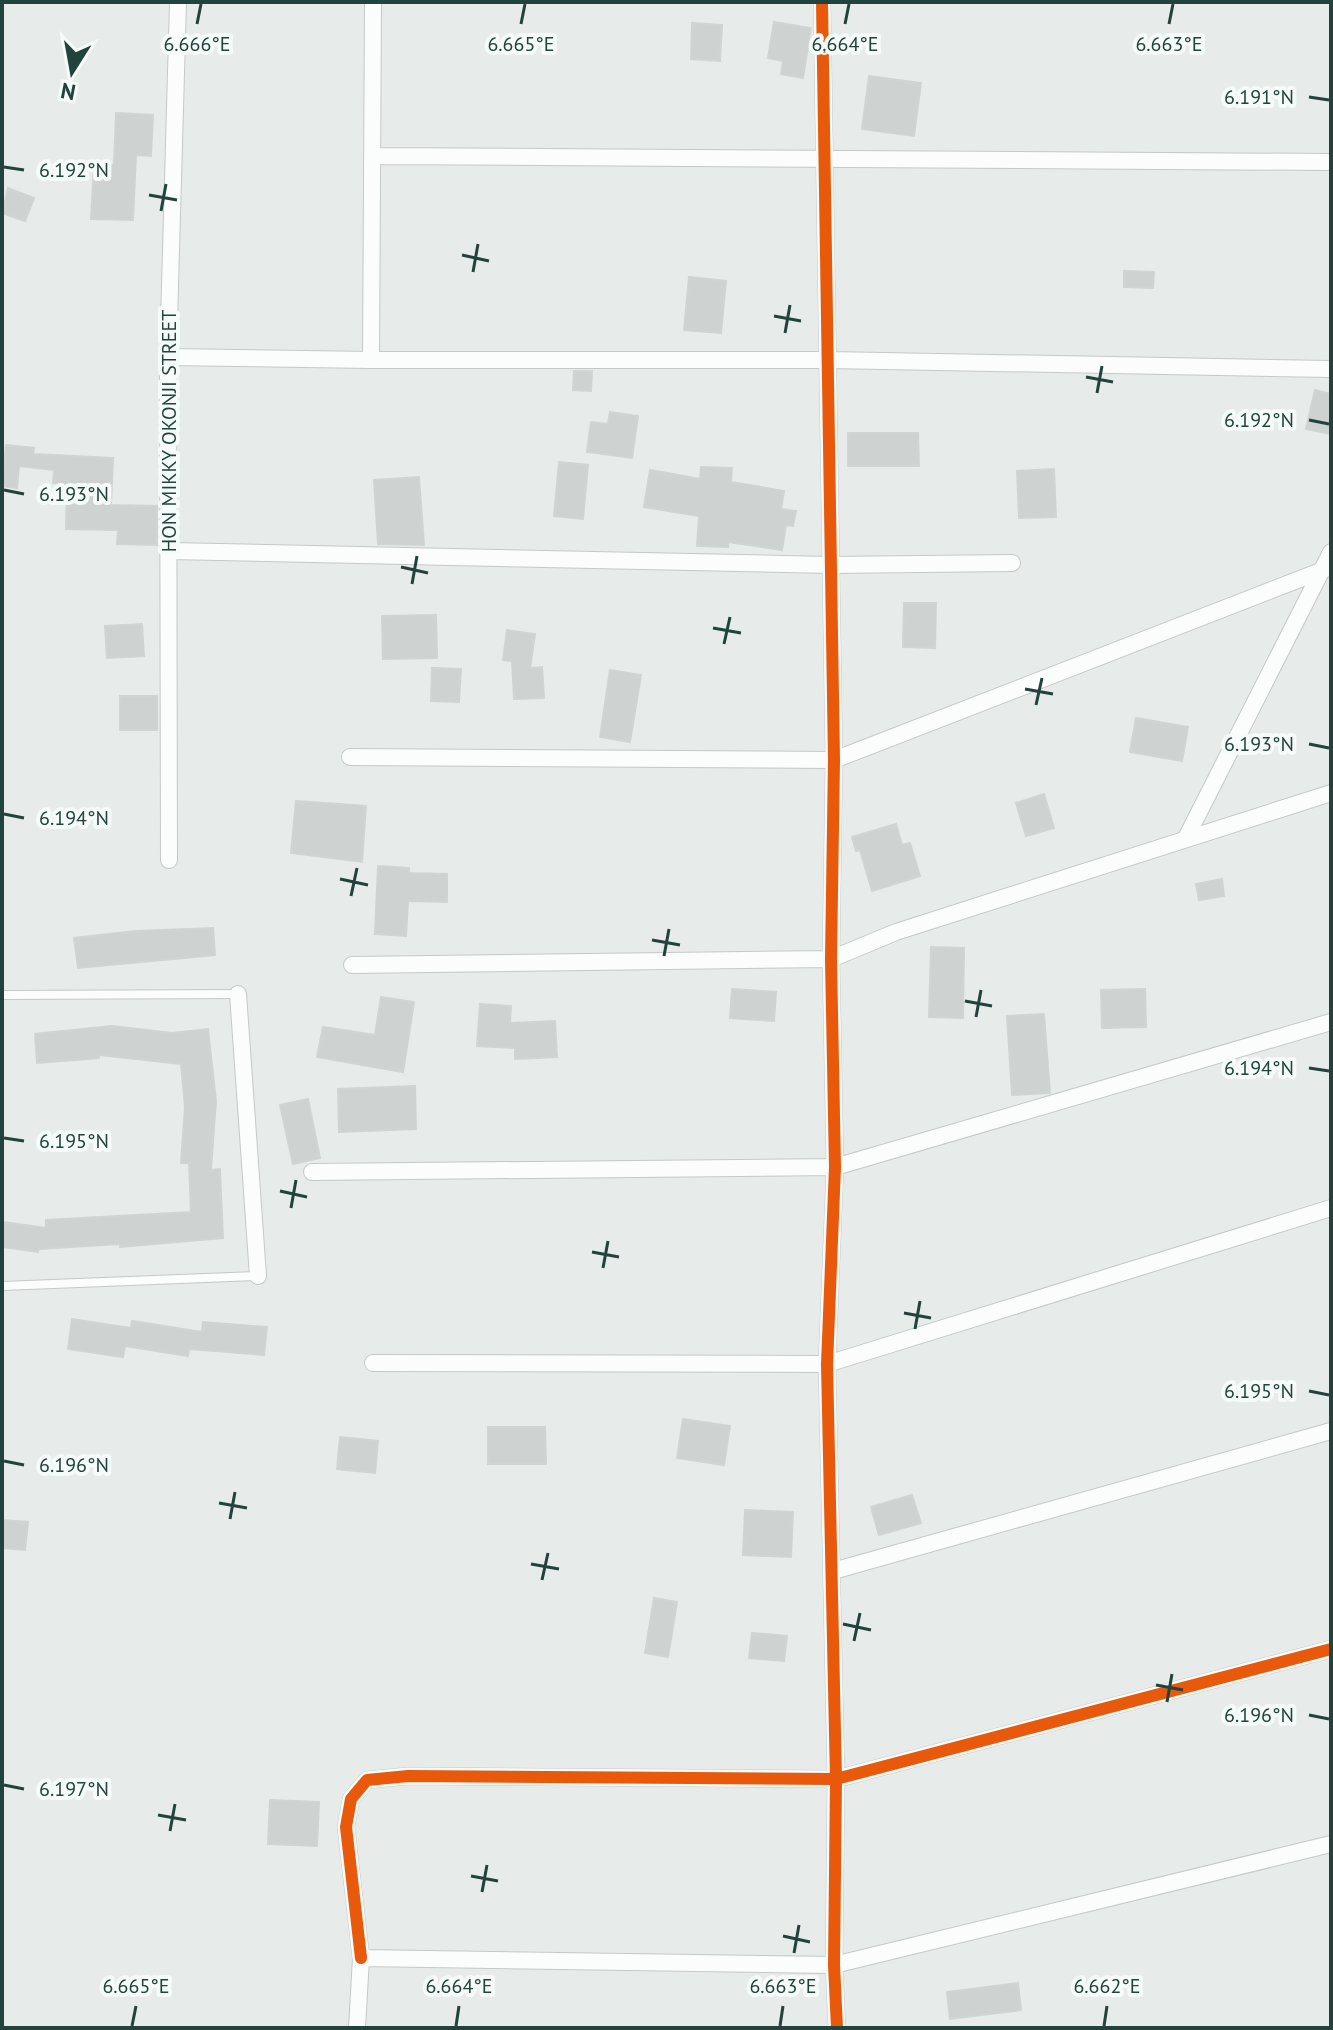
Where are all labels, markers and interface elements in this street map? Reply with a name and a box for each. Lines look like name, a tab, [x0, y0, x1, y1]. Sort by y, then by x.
text: 6.666°E	[163, 31, 231, 57]
text: 6.665°E	[487, 31, 555, 57]
text: 6.664°E	[811, 31, 879, 57]
text: 6.663°E	[1135, 31, 1203, 57]
north arrow	[32, 32, 112, 112]
text: N	[58, 77, 78, 107]
text: 6.191°N	[1224, 84, 1294, 110]
text: 6.192°N	[39, 157, 109, 183]
street label: HON MIKKY OKONJI STREET	[156, 310, 182, 552]
text: 6.192°N	[1224, 407, 1294, 433]
text: 6.193°N	[39, 481, 109, 507]
text: 6.193°N	[1224, 731, 1294, 757]
text: 6.194°N	[39, 805, 109, 831]
text: 6.194°N	[1224, 1055, 1294, 1081]
text: 6.195°N	[39, 1128, 109, 1154]
text: 6.195°N	[1224, 1378, 1294, 1404]
text: 6.196°N	[39, 1452, 109, 1478]
text: 6.196°N	[1224, 1702, 1294, 1728]
text: 6.197°N	[39, 1776, 109, 1802]
text: 6.665°E	[102, 1973, 170, 1999]
text: 6.664°E	[425, 1973, 493, 1999]
text: 6.663°E	[749, 1973, 817, 1999]
text: 6.662°E	[1073, 1973, 1141, 1999]

